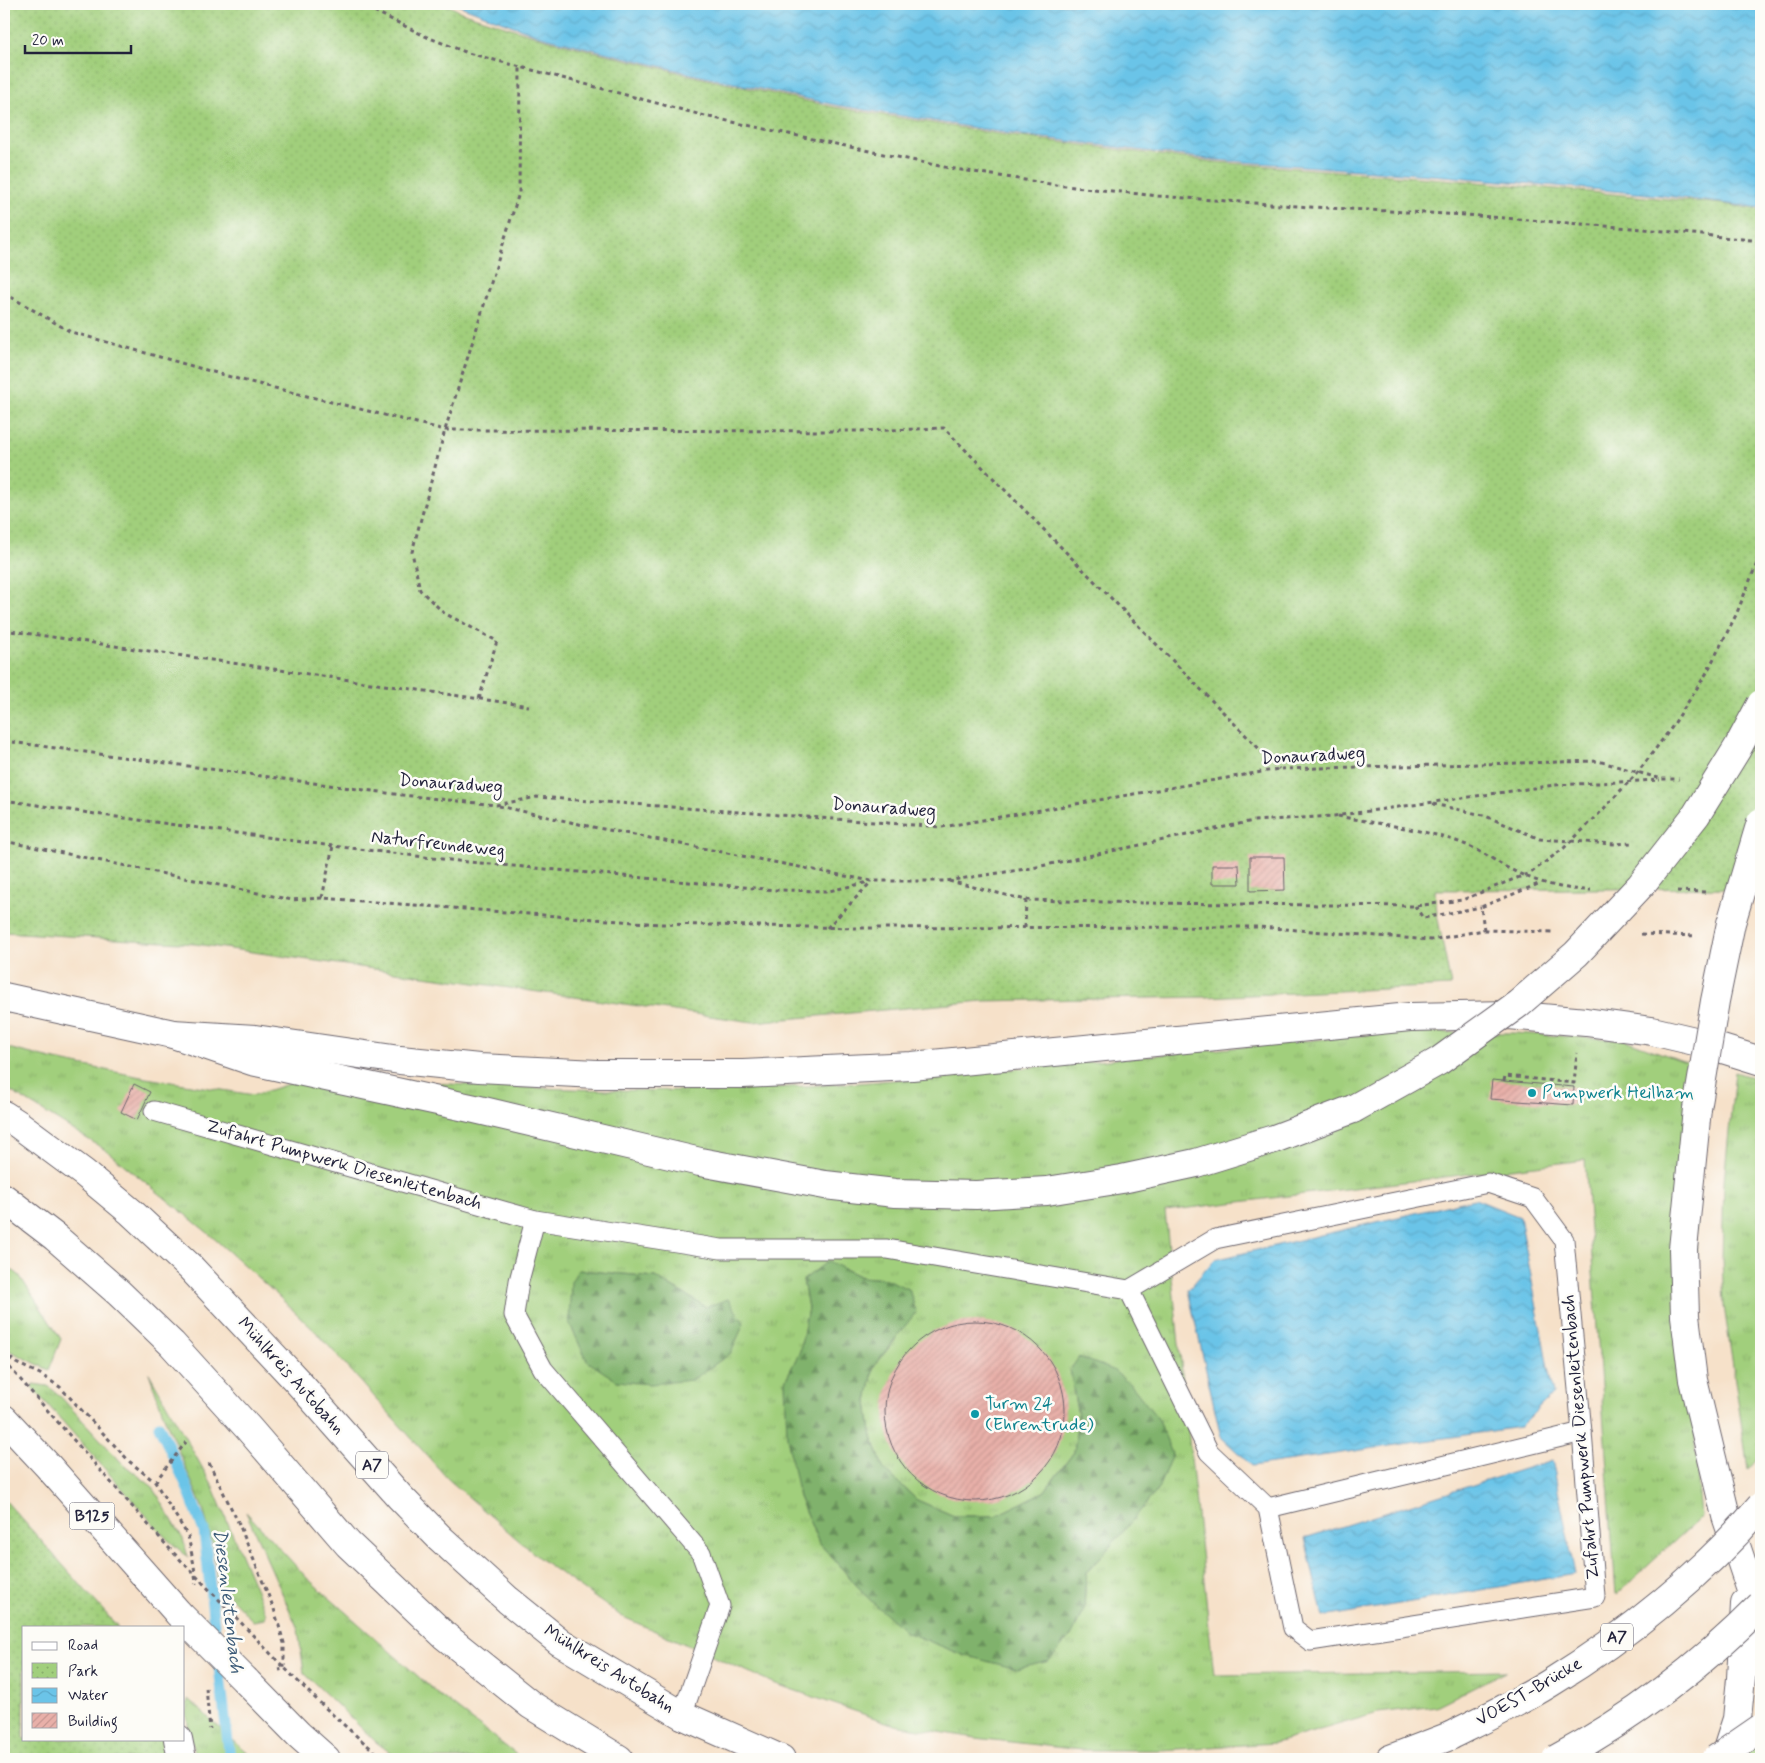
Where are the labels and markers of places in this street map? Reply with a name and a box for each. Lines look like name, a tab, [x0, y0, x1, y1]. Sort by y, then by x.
place label: Pumpwerk Heilham	[1542, 1081, 1694, 1105]
marker: Pumpwerk Heilham	[1526, 1087, 1538, 1099]
place label: Turm 24 (Ehrentrude)	[985, 1392, 1094, 1437]
marker: Turm 24 (Ehrentrude)	[969, 1408, 981, 1420]

